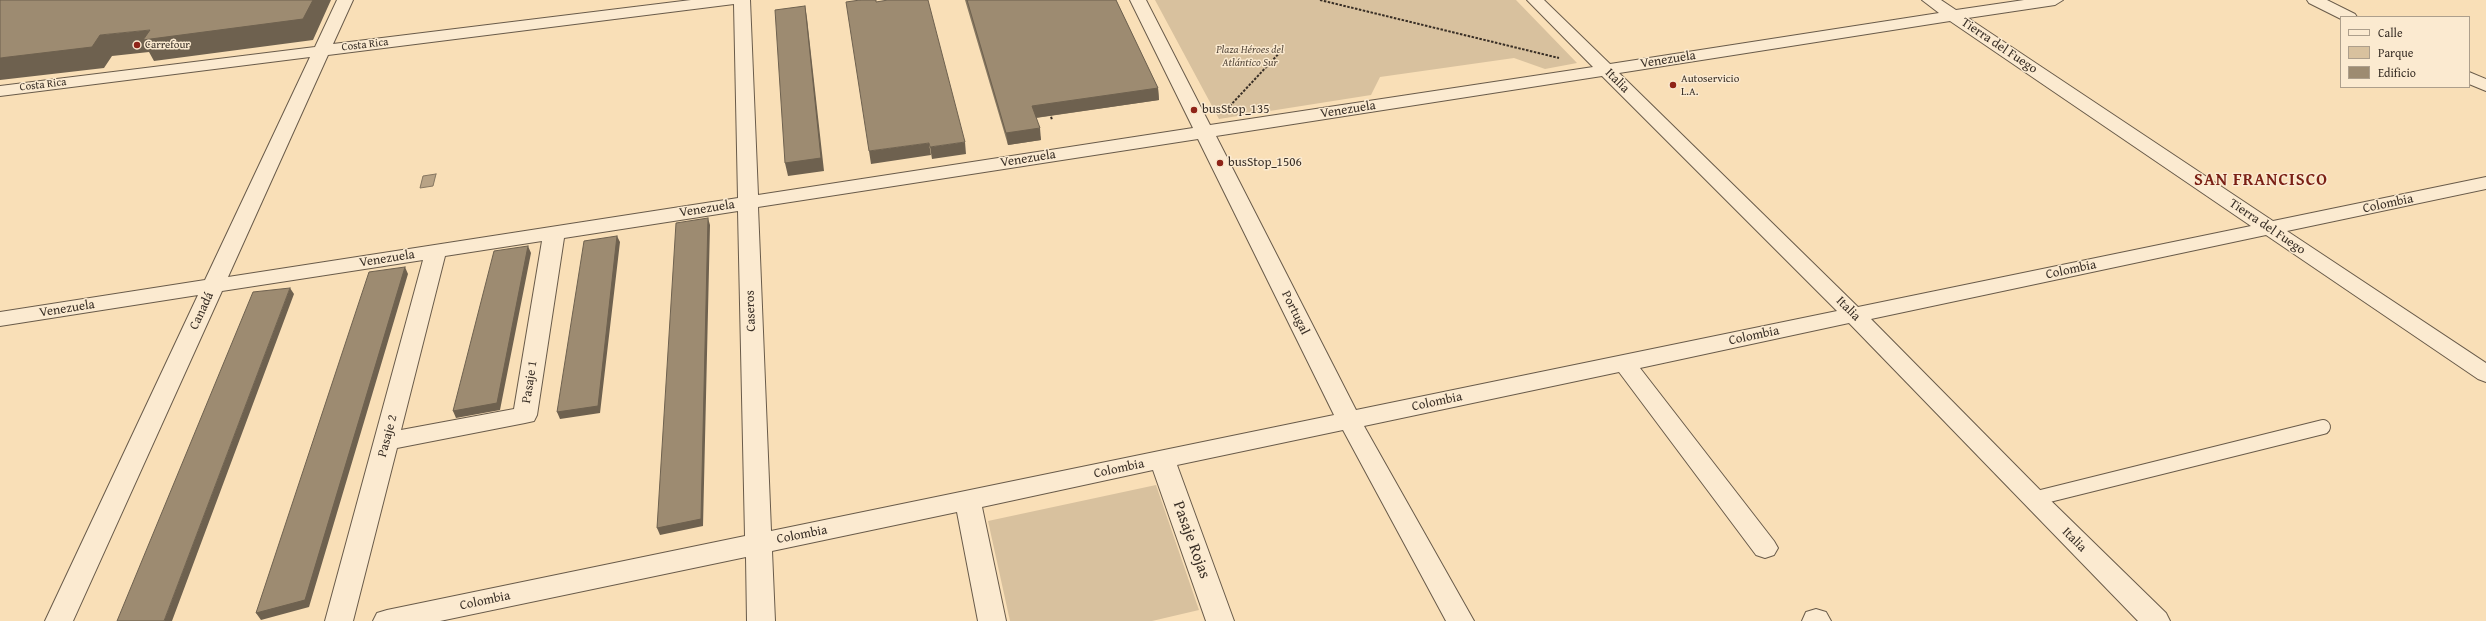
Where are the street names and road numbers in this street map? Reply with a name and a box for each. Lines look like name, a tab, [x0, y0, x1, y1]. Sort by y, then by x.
street label: Tierra del Fuego	[1958, 15, 2040, 77]
street label: Costa Rica	[341, 36, 389, 54]
street label: Venezuela	[1639, 48, 1697, 72]
street label: Italia	[1602, 66, 1632, 96]
street label: Costa Rica	[19, 76, 67, 94]
street label: Venezuela	[1319, 98, 1377, 122]
street label: Venezuela	[999, 147, 1057, 171]
street label: Colombia	[2361, 191, 2415, 217]
street label: Tierra del Fuego	[2226, 196, 2308, 258]
street label: Venezuela	[678, 197, 736, 221]
street label: Venezuela	[358, 247, 416, 271]
street label: Colombia	[2044, 257, 2098, 283]
street label: Portugal	[1278, 289, 1312, 337]
street label: Canadá	[187, 290, 217, 332]
street label: Caseros	[742, 290, 760, 332]
street label: Italia	[1833, 294, 1863, 324]
street label: Venezuela	[38, 297, 96, 321]
street label: Colombia	[1727, 323, 1781, 349]
street label: Pasaje 1	[519, 359, 541, 405]
street label: Colombia	[1410, 389, 1464, 415]
street label: Pasaje 2	[375, 413, 401, 459]
street label: Colombia	[1092, 456, 1146, 482]
street label: Pasaje Rojas	[1168, 499, 1214, 581]
street label: Colombia	[775, 522, 829, 548]
street label: Italia	[2059, 525, 2089, 555]
street label: Colombia	[458, 588, 512, 614]

